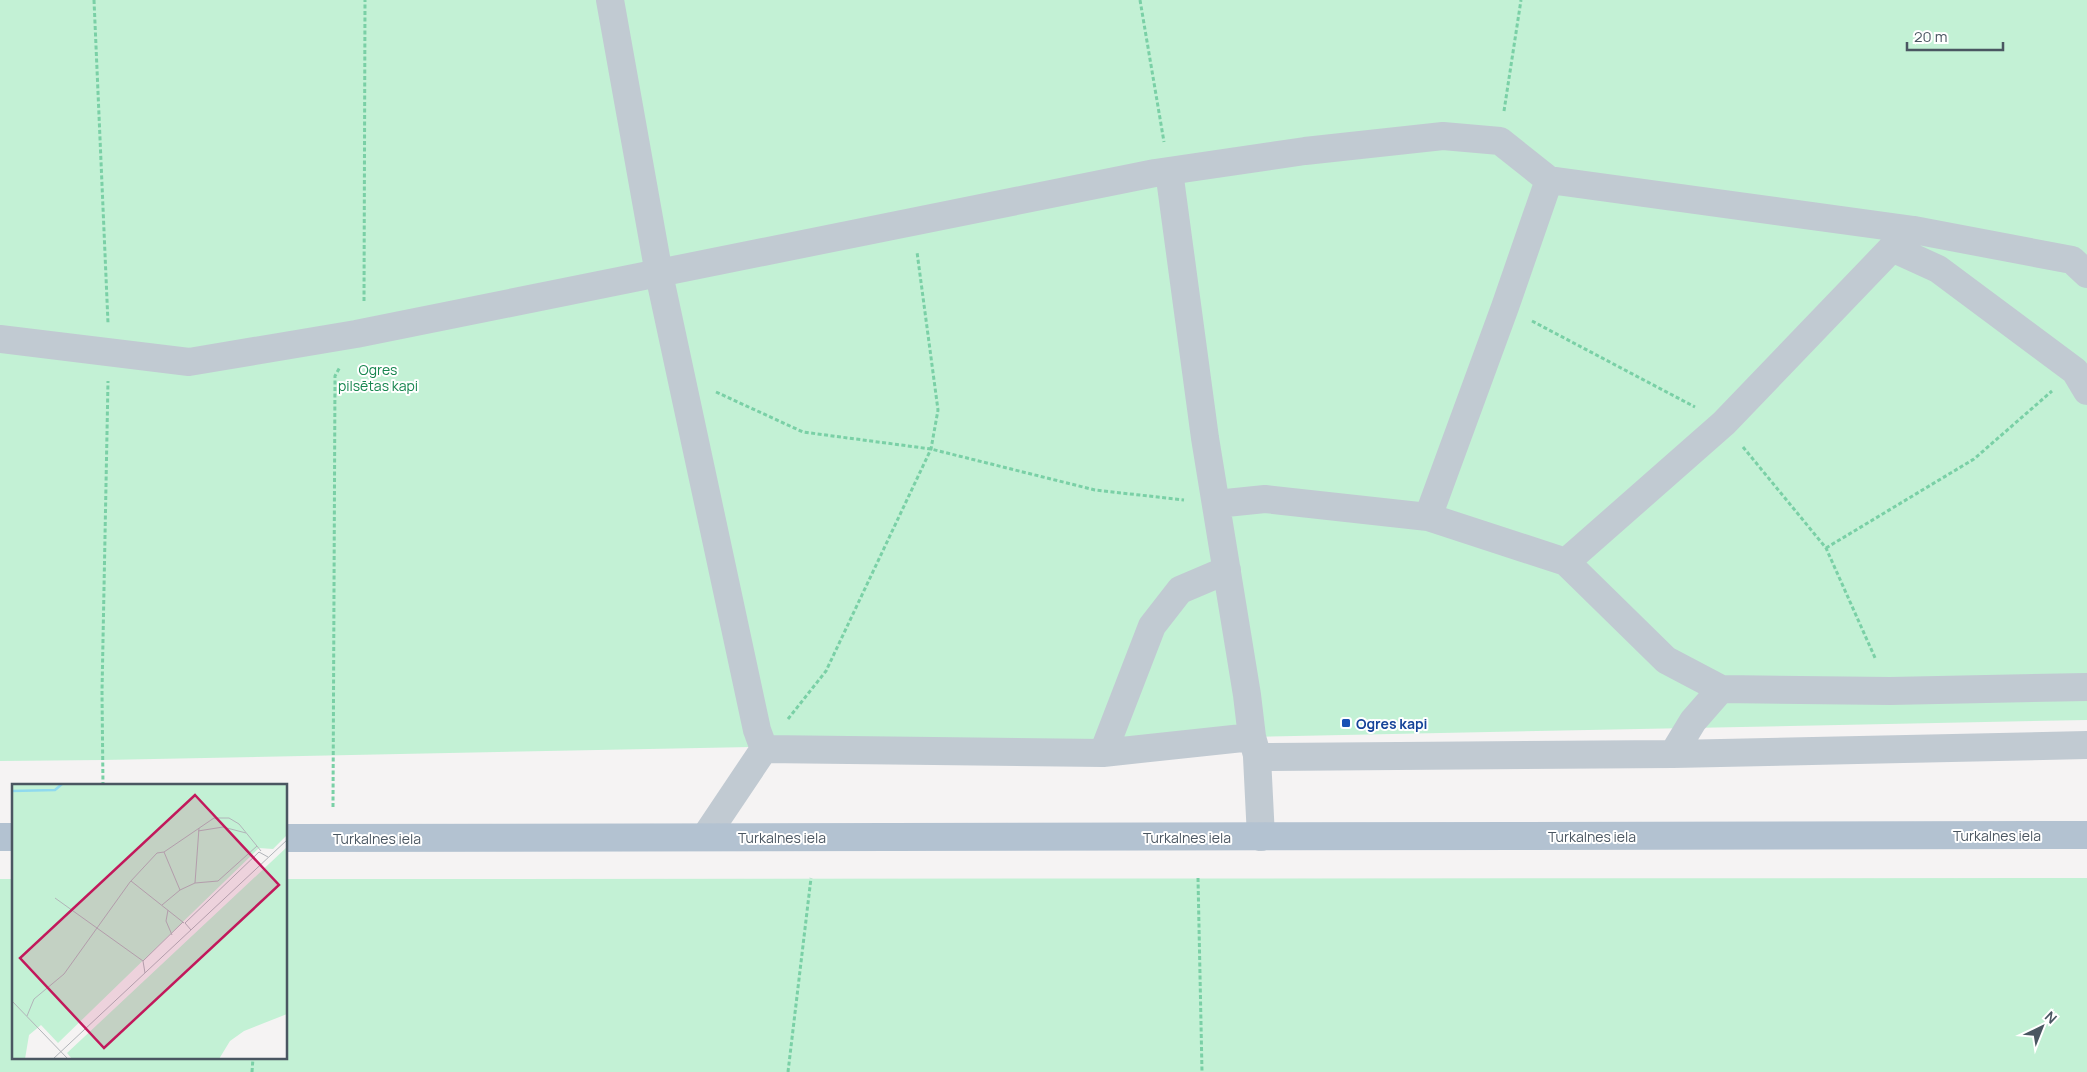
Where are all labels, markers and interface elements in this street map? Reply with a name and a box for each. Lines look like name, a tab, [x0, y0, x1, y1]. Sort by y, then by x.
scale bar	[1907, 20, 2003, 52]
text: 20 m	[1914, 26, 1947, 47]
park label: Ogres pilsētas kapi	[338, 360, 418, 395]
place label: Ogres kapi	[1356, 714, 1428, 733]
marker: Ogres kapi	[1340, 717, 1352, 729]
inset map	[12, 784, 288, 1060]
street label: Turkalnes iela	[1953, 826, 2041, 845]
street label: Turkalnes iela	[1548, 827, 1636, 846]
street label: Turkalnes iela	[738, 828, 826, 847]
street label: Turkalnes iela	[1143, 828, 1231, 847]
street label: Turkalnes iela	[333, 829, 421, 848]
north arrow	[2017, 1002, 2067, 1052]
text: N	[2041, 1007, 2061, 1028]

